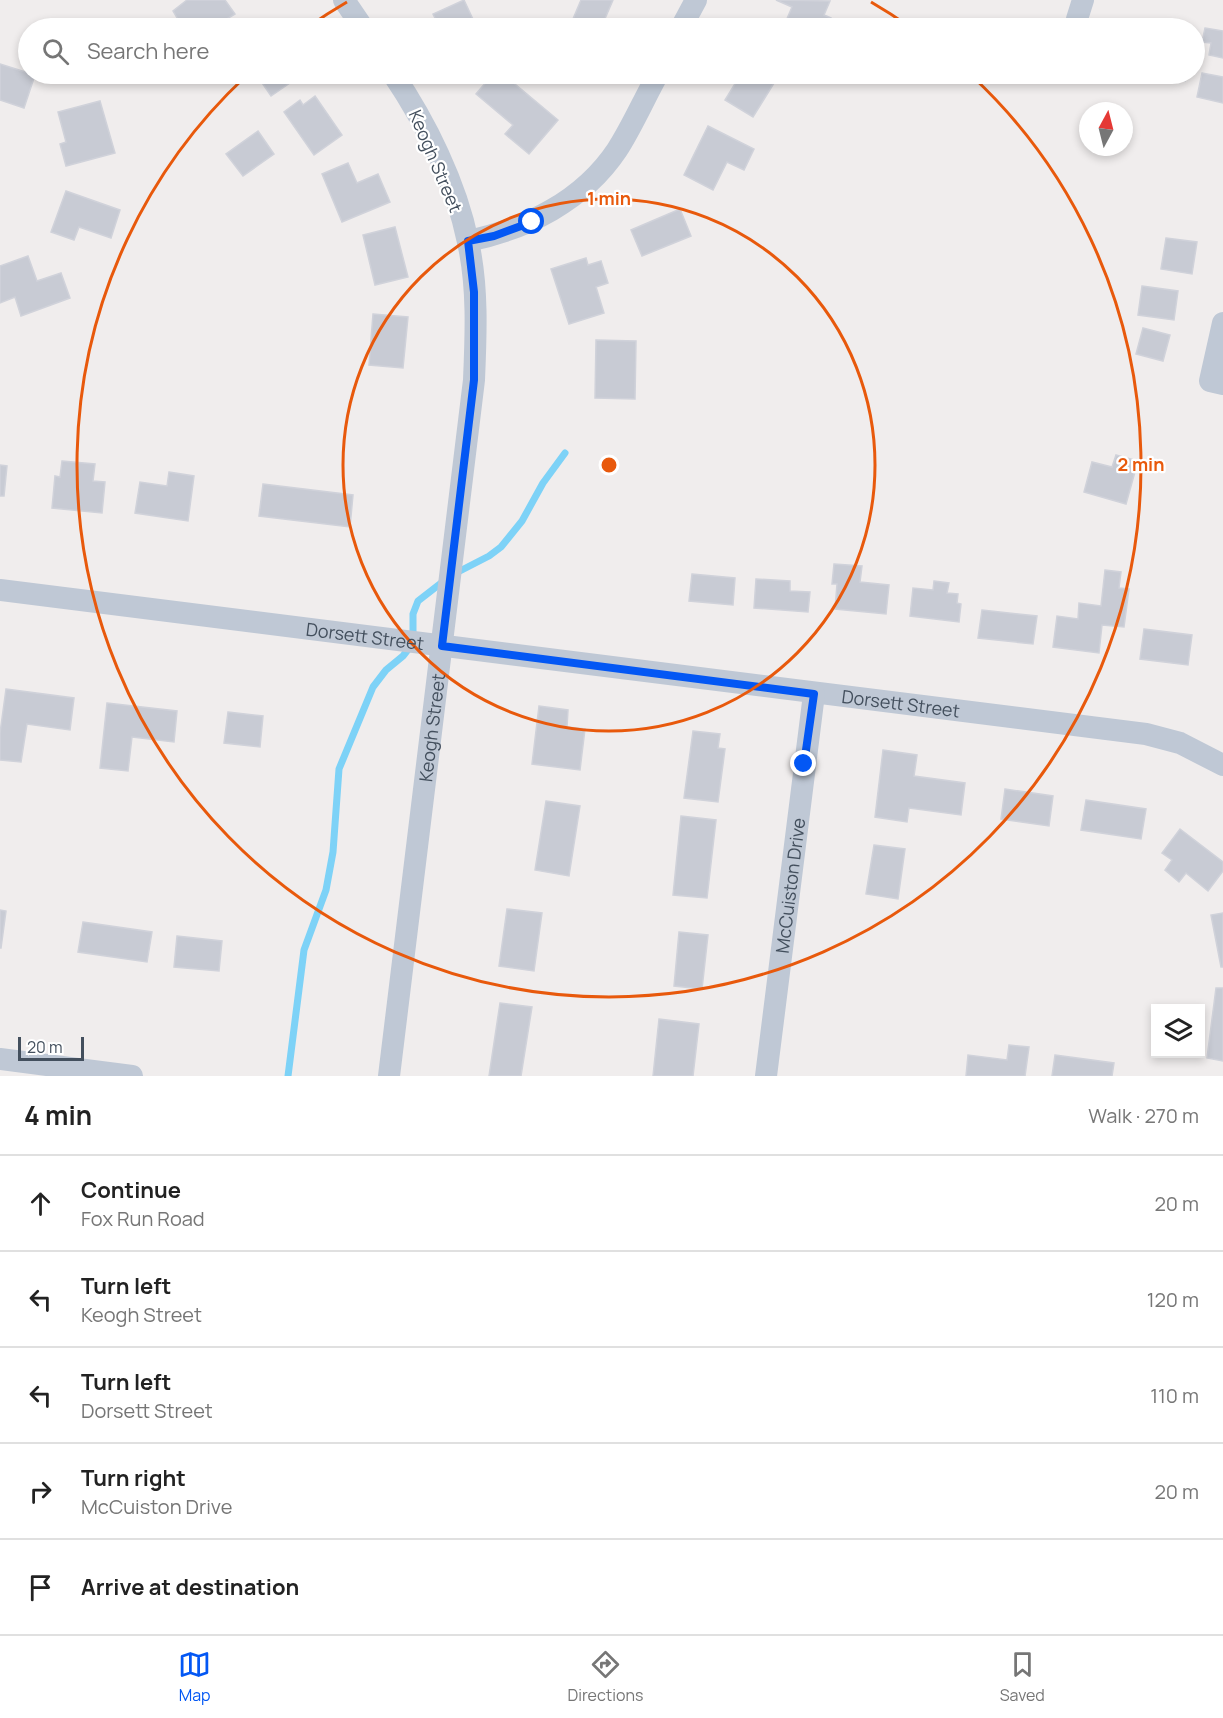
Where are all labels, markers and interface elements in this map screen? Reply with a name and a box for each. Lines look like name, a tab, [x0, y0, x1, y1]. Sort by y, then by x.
search box	[18, 18, 1205, 84]
icon: search	[39, 35, 72, 68]
text: Search here	[87, 36, 209, 66]
north arrow	[1079, 102, 1133, 156]
street label: Keogh Street	[404, 106, 468, 216]
text: 1 min	[587, 186, 631, 210]
route start	[518, 208, 544, 234]
text: 2 min	[1118, 452, 1164, 476]
centre of rings	[599, 455, 619, 475]
street label: Dorsett Street	[305, 617, 426, 655]
street label: Keogh Street	[413, 672, 450, 783]
street label: Dorsett Street	[840, 684, 961, 723]
route end	[790, 750, 816, 776]
street label: McCuiston Drive	[770, 816, 810, 955]
map controls	[1151, 1004, 1205, 1058]
button: layers	[1151, 1004, 1205, 1058]
scale bar	[18, 1034, 84, 1062]
text: 20 m	[27, 1036, 63, 1058]
text: 4 min	[24, 1097, 92, 1133]
text: Walk · 270 m	[1088, 1102, 1199, 1129]
text: Continue	[81, 1175, 181, 1205]
icon: ahead	[24, 1187, 57, 1220]
text: 20 m	[1154, 1190, 1199, 1217]
text: Fox Run Road	[81, 1205, 205, 1232]
text: Turn left	[81, 1271, 171, 1301]
icon: left	[24, 1283, 57, 1316]
text: 120 m	[1147, 1286, 1199, 1313]
text: Keogh Street	[81, 1301, 202, 1328]
text: Turn left	[81, 1367, 171, 1397]
icon: left	[24, 1379, 57, 1412]
text: 110 m	[1150, 1382, 1199, 1409]
text: Dorsett Street	[81, 1397, 213, 1424]
text: Turn right	[81, 1463, 186, 1493]
icon: right	[24, 1475, 57, 1508]
text: 20 m	[1154, 1478, 1199, 1505]
text: McCuiston Drive	[81, 1493, 232, 1520]
icon: arrive	[24, 1571, 57, 1604]
text: Arrive at destination	[81, 1572, 299, 1602]
tab: Map	[178, 1648, 211, 1706]
tab: Directions	[568, 1648, 643, 1706]
tab: Saved	[1000, 1648, 1045, 1706]

